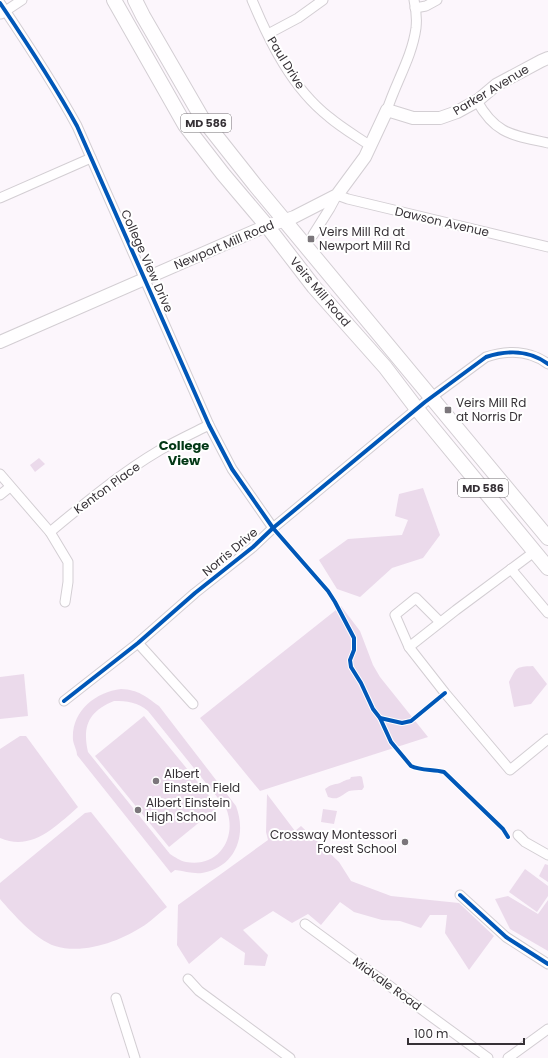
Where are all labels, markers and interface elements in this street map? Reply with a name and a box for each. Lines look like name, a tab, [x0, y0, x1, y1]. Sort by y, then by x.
street label: Paul Drive	[264, 33, 309, 92]
street label: Parker Avenue	[450, 60, 532, 119]
road number: MD 586	[181, 114, 231, 132]
street label: Dawson Avenue	[393, 202, 491, 241]
street label: College View Drive	[117, 207, 178, 315]
street label: Newport Mill Road	[171, 216, 276, 273]
place label: Veirs Mill Rd at Newport Mill Rd	[319, 223, 410, 254]
marker: Veirs Mill Rd at Newport Mill Rd	[306, 234, 316, 244]
street label: Veirs Mill Road	[286, 253, 355, 330]
place label: Veirs Mill Rd at Norris Dr	[456, 394, 526, 425]
marker: Veirs Mill Rd at Norris Dr	[443, 405, 453, 415]
district label: College View	[159, 436, 209, 470]
street label: Kenton Place	[70, 458, 143, 517]
road number: MD 586	[458, 479, 508, 497]
street label: Norris Drive	[198, 523, 261, 580]
place label: Albert Einstein Field	[164, 765, 240, 796]
marker: Albert Einstein Field	[151, 776, 161, 786]
place label: Albert Einstein High School	[146, 794, 230, 825]
marker: Albert Einstein High School	[133, 805, 143, 815]
place label: Crossway Montessori Forest School	[270, 826, 397, 857]
marker: Crossway Montessori Forest School	[400, 837, 410, 847]
street label: Midvale Road	[350, 953, 425, 1014]
scale bar	[408, 1020, 524, 1046]
text: 100 m	[414, 1025, 448, 1042]

